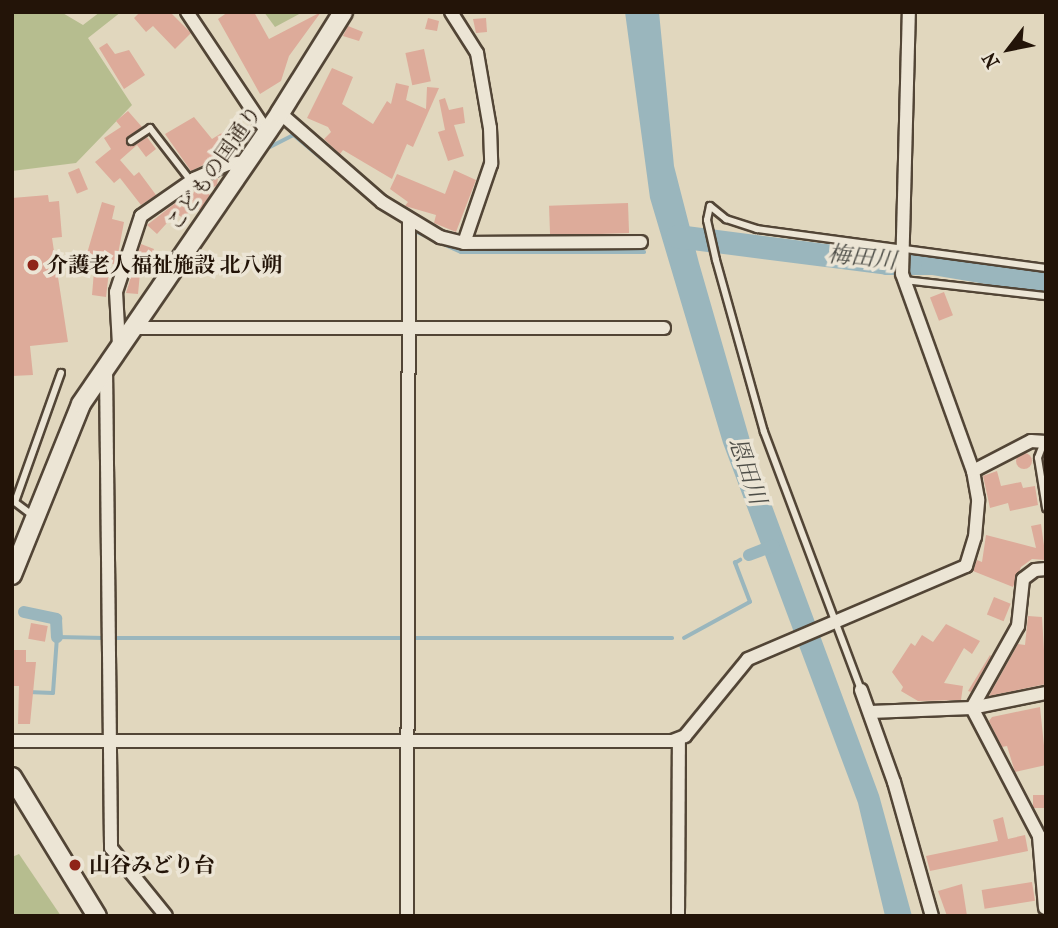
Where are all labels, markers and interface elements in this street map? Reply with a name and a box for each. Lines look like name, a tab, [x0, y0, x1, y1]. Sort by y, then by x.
north arrow	[974, 14, 1044, 84]
text: N	[978, 48, 1004, 72]
street label: こどもの国通り	[162, 101, 266, 235]
water label: 梅田川	[826, 241, 898, 275]
place label: 介護老人福祉施設 北八朔	[47, 252, 283, 278]
marker: 介護老人福祉施設 北八朔	[25, 257, 41, 273]
water label: 恩田川	[723, 434, 771, 508]
place label: 山谷みどり台	[89, 852, 215, 878]
marker: 山谷みどり台	[67, 857, 83, 873]

